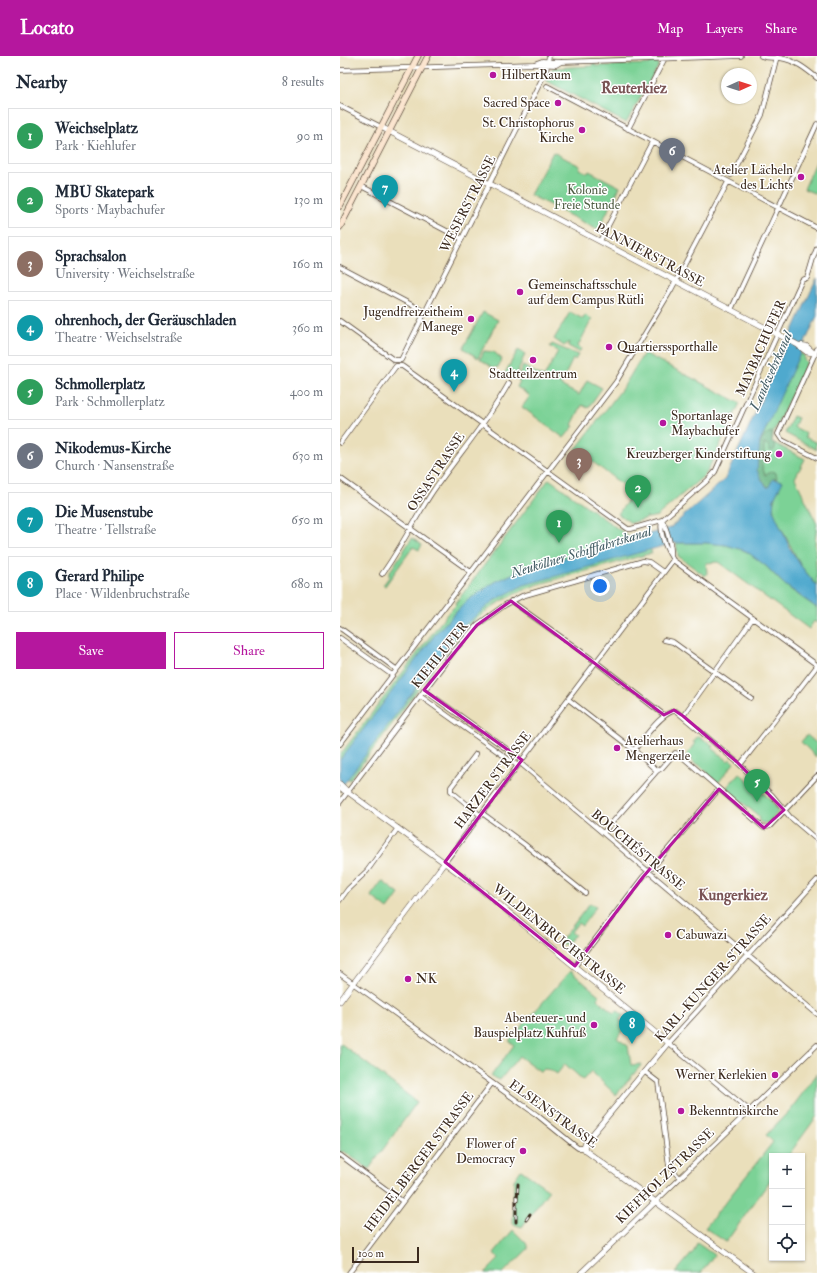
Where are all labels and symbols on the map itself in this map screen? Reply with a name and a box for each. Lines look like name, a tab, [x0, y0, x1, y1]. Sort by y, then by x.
place label: HilbertRaum	[501, 67, 571, 83]
north arrow	[721, 68, 757, 104]
marker: HilbertRaum	[488, 70, 498, 80]
district label: Reuterkiez	[601, 79, 668, 98]
place label: Sacred Space	[483, 95, 551, 112]
marker: Sacred Space	[553, 98, 563, 108]
place label: St. Christophorus Kirche	[482, 115, 575, 146]
marker: St. Christophorus Kirche	[577, 125, 587, 135]
pin: 6	[659, 138, 685, 171]
street label: WESERSTRASSE	[436, 153, 499, 256]
place label: Atelier Lächeln des Lichts	[712, 162, 794, 193]
marker: Atelier Lächeln des Lichts	[796, 172, 806, 182]
pin: 7	[372, 175, 398, 208]
park label: Kolonie Freie Stunde	[554, 182, 621, 213]
street label: PANNIERSTRASSE	[593, 220, 707, 290]
place label: Gemeinschaftsschule auf dem Campus Rütli	[528, 277, 644, 309]
marker: Gemeinschaftsschule auf dem Campus Rütli	[515, 287, 525, 297]
street label: MAYBACHUFER	[733, 297, 790, 399]
place label: Jugendfreizeitheim Manege	[362, 304, 464, 335]
marker: Jugendfreizeitheim Manege	[466, 314, 476, 324]
water label: Landwehrkanal	[746, 327, 797, 414]
place label: Quartierssporthalle	[617, 339, 718, 356]
marker: Quartierssporthalle	[604, 342, 614, 352]
marker: Stadtteilzentrum	[528, 355, 538, 365]
pin: 4	[441, 359, 467, 392]
place label: Stadtteilzentrum	[489, 366, 577, 382]
place label: Sportanlage Maybachufer	[671, 408, 739, 440]
marker: Sportanlage Maybachufer	[658, 418, 668, 428]
street label: OSSASTRASSE	[404, 430, 468, 514]
place label: Kreuzberger Kinderstiftung	[626, 446, 772, 462]
pin: 3	[566, 448, 592, 481]
marker: Kreuzberger Kinderstiftung	[774, 449, 784, 459]
pin: 2	[625, 475, 651, 508]
pin: 1	[546, 510, 572, 543]
water label: Neuköllner Schifffahrtskanal	[508, 522, 655, 582]
your location	[590, 576, 610, 596]
street label: KIEHLUFER	[408, 618, 472, 692]
street label: HARZER STRASSE	[451, 728, 535, 832]
place label: Atelierhaus Mengerzeile	[624, 733, 691, 764]
marker: Atelierhaus Mengerzeile	[612, 743, 622, 753]
pin: 5	[744, 769, 770, 802]
street label: BOUCHÉSTRASSE	[588, 805, 689, 894]
street label: WILDENBRUCHSTRASSE	[489, 880, 629, 997]
district label: Kungerkiez	[698, 886, 769, 906]
street label: KARL-KUNGER-STRASSE	[651, 911, 775, 1045]
place label: Cabuwazi	[676, 927, 727, 943]
marker: Cabuwazi	[663, 930, 673, 940]
place label: NK	[416, 971, 438, 987]
marker: NK	[403, 974, 413, 984]
place label: Abenteuer- und Bauspielplatz Kuhfuß	[474, 1010, 587, 1042]
pin: 8	[619, 1011, 645, 1044]
marker: Abenteuer- und Bauspielplatz Kuhfuß	[589, 1020, 599, 1030]
place label: Werner Kerlekien	[674, 1067, 767, 1083]
marker: Werner Kerlekien	[770, 1070, 780, 1080]
street label: ELSENSTRASSE	[506, 1077, 600, 1151]
street label: HEIDELBERGER STRASSE	[361, 1089, 477, 1235]
place label: Bekenntniskirche	[689, 1103, 779, 1119]
marker: Bekenntniskirche	[676, 1106, 686, 1116]
street label: KIEFHOLZSTRASSE	[613, 1125, 717, 1227]
place label: Flower of Democracy	[456, 1136, 517, 1168]
marker: Flower of Democracy	[518, 1146, 528, 1156]
scale bar	[352, 1245, 419, 1264]

